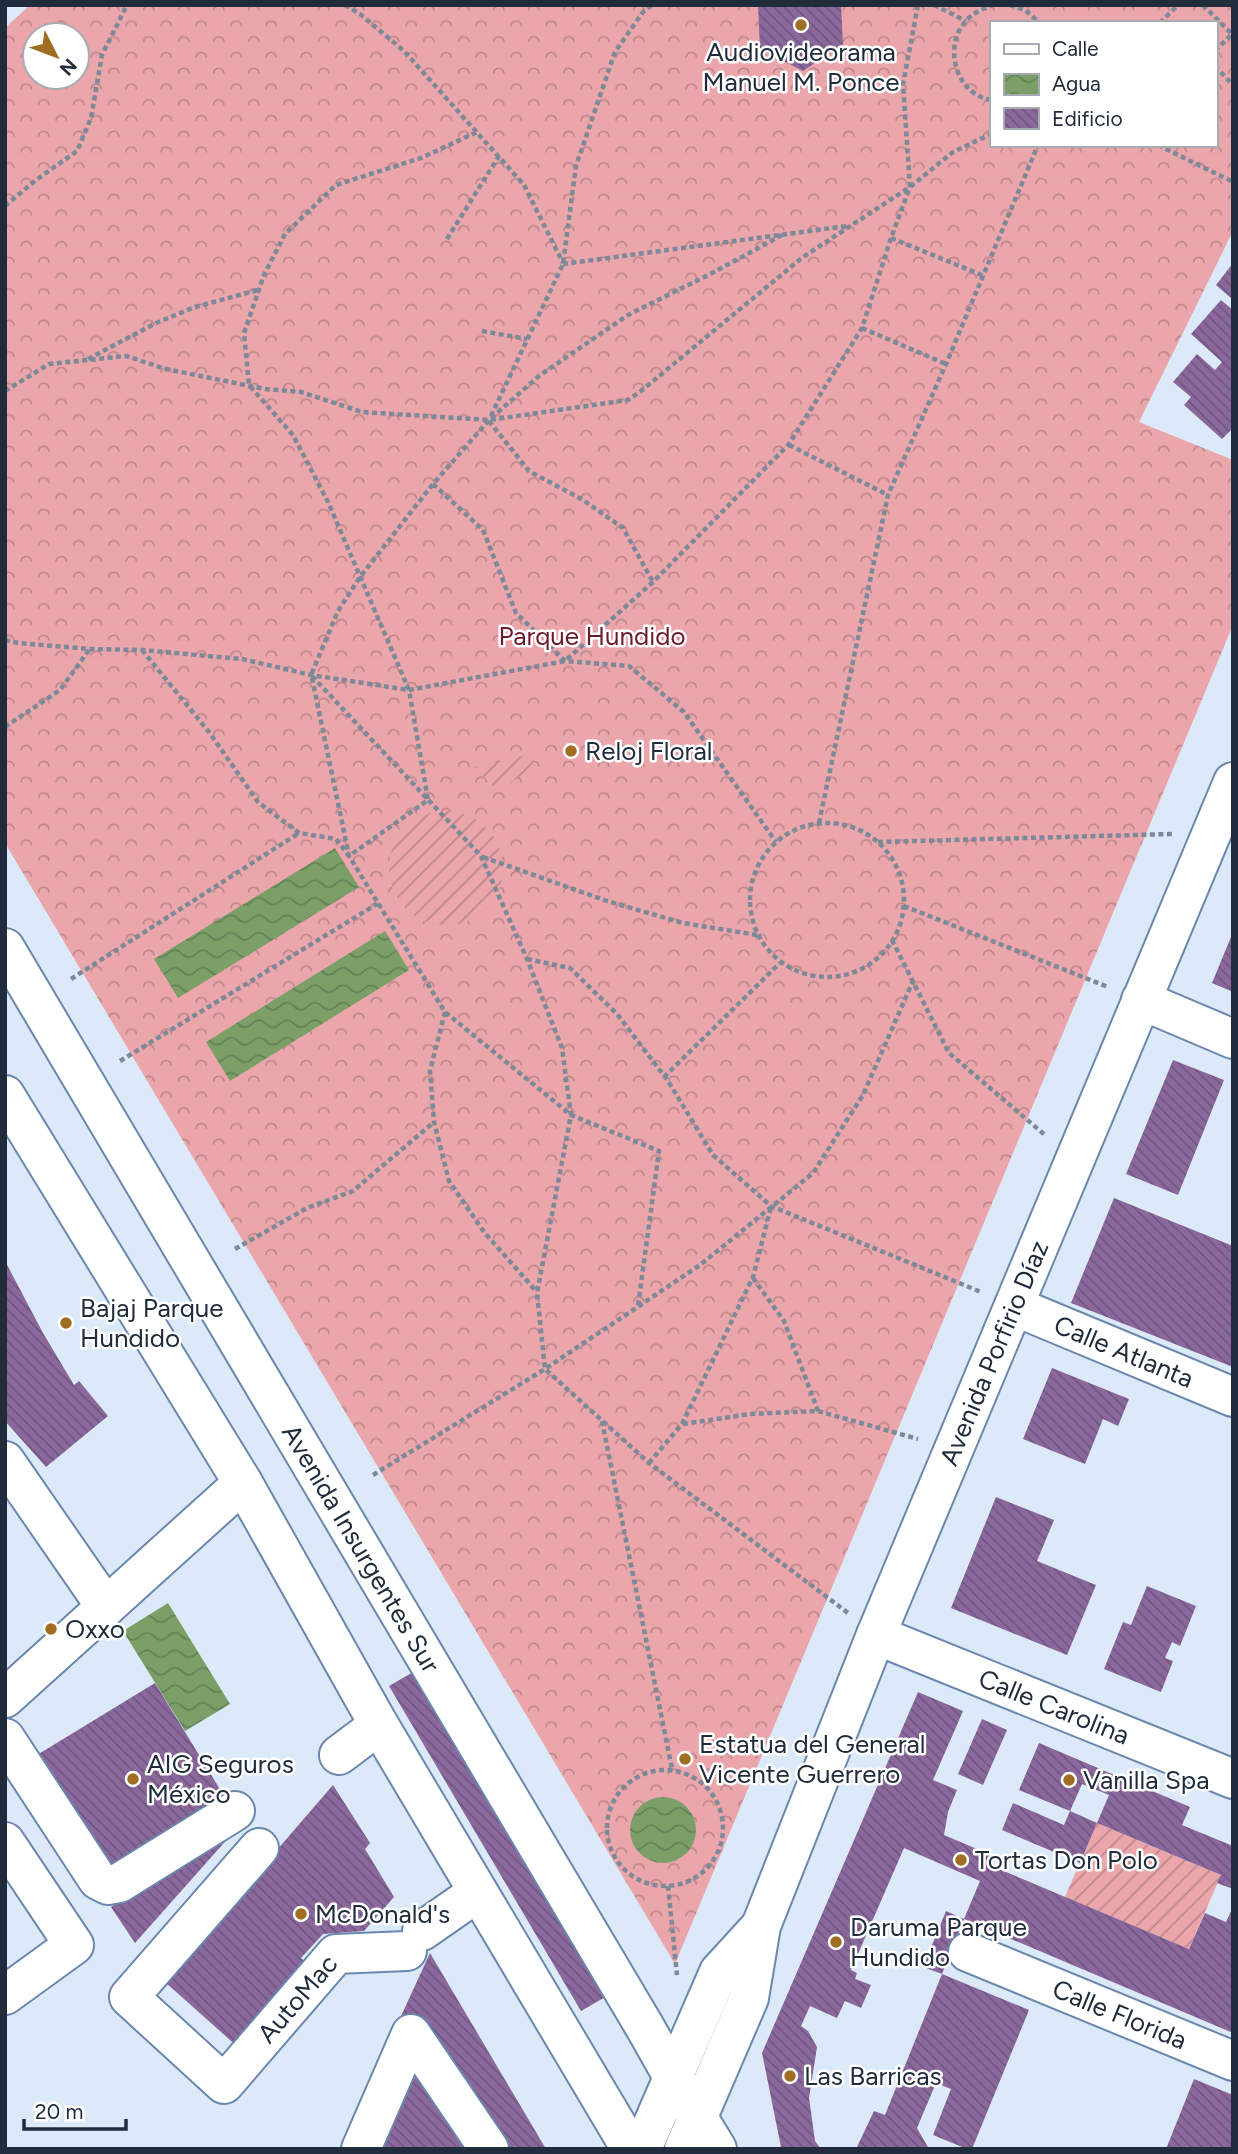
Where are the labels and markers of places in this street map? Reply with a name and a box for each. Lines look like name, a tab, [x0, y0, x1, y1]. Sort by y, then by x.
marker: Audiovideorama Manuel M. Ponce	[793, 17, 809, 33]
place label: Audiovideorama Manuel M. Ponce	[702, 36, 900, 98]
place label: Reloj Floral	[585, 735, 712, 767]
marker: Reloj Floral	[563, 743, 579, 759]
place label: Bajaj Parque Hundido	[80, 1292, 223, 1354]
marker: Bajaj Parque Hundido	[58, 1315, 74, 1331]
place label: Oxxo	[65, 1613, 125, 1645]
marker: Oxxo	[43, 1621, 59, 1637]
place label: Estatua del General Vicente Guerrero	[699, 1728, 926, 1790]
place label: AIG Seguros México	[147, 1748, 294, 1810]
marker: Estatua del General Vicente Guerrero	[677, 1751, 693, 1767]
place label: Vanilla Spa	[1083, 1764, 1210, 1796]
marker: AIG Seguros México	[125, 1771, 141, 1787]
marker: Vanilla Spa	[1061, 1772, 1077, 1788]
place label: Tortas Don Polo	[975, 1844, 1158, 1876]
marker: Tortas Don Polo	[953, 1852, 969, 1868]
place label: McDonald's	[315, 1898, 450, 1930]
marker: McDonald's	[293, 1906, 309, 1922]
place label: Daruma Parque Hundido	[850, 1911, 1027, 1973]
marker: Daruma Parque Hundido	[828, 1934, 844, 1950]
place label: Las Barricas	[804, 2060, 942, 2092]
marker: Las Barricas	[782, 2068, 798, 2084]

